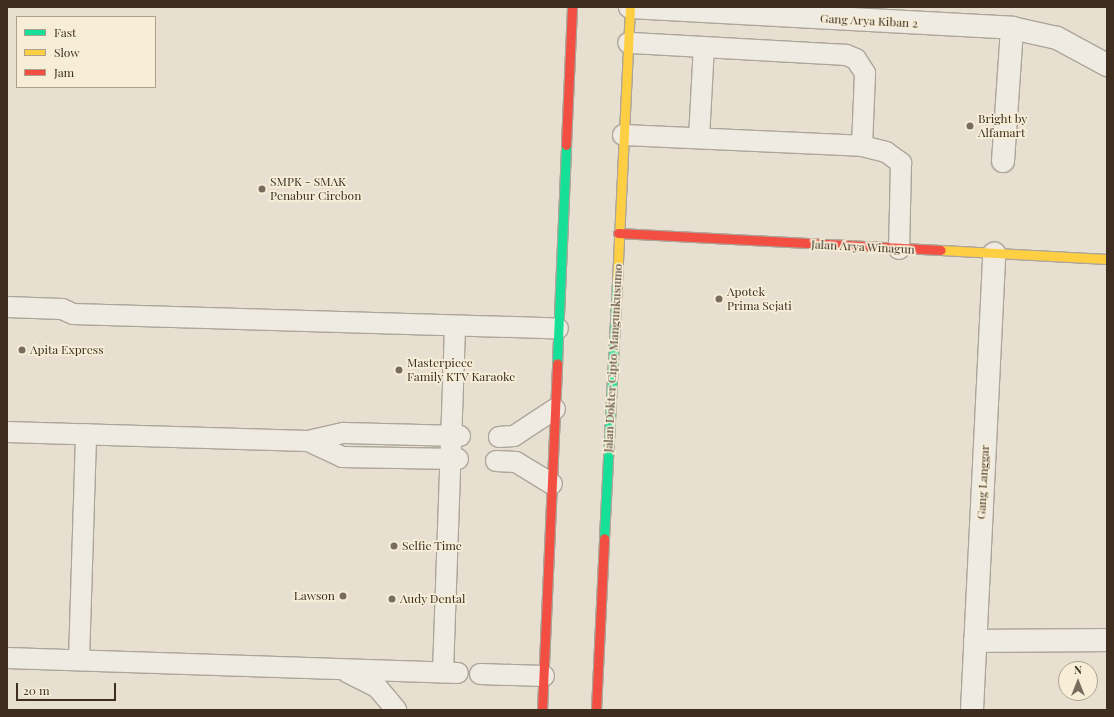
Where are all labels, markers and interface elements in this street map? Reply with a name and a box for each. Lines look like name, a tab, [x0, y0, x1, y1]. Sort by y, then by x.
street label: Gang Arya Kiban 2	[819, 11, 919, 31]
legend	[16, 16, 156, 88]
text: Fast	[54, 24, 76, 40]
text: Slow	[54, 44, 80, 60]
text: Jam	[54, 64, 74, 80]
place label: Bright by Alfamart	[978, 112, 1028, 140]
marker: Bright by Alfamart	[965, 121, 975, 131]
place label: SMPK - SMAK Penabur Cirebon	[270, 175, 362, 203]
marker: SMPK - SMAK Penabur Cirebon	[257, 184, 267, 194]
street label: Jalan Arya Winagun	[810, 237, 916, 257]
street label: Jalan Dokter Cipto Mangunkusumo	[601, 263, 625, 453]
place label: Apotek Prima Sejati	[727, 285, 792, 313]
marker: Apotek Prima Sejati	[714, 294, 724, 304]
place label: Apita Express	[30, 343, 104, 357]
marker: Apita Express	[17, 345, 27, 355]
place label: Masterpiece Family KTV Karaoke	[407, 356, 516, 384]
marker: Masterpiece Family KTV Karaoke	[394, 365, 404, 375]
street label: Gang Langgar	[974, 444, 992, 520]
place label: Selfie Time	[402, 539, 462, 553]
marker: Selfie Time	[389, 541, 399, 551]
place label: Lawson	[294, 589, 335, 603]
marker: Lawson	[338, 591, 348, 601]
place label: Audy Dental	[400, 592, 466, 606]
marker: Audy Dental	[387, 594, 397, 604]
north arrow	[1058, 661, 1098, 701]
text: N	[1074, 662, 1082, 677]
scale bar	[18, 675, 118, 701]
text: 20 m	[23, 682, 50, 698]

